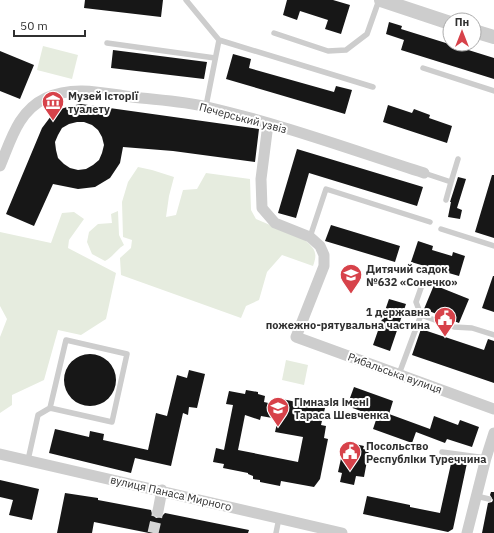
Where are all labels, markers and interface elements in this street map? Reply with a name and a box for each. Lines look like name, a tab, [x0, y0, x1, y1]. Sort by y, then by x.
scale bar	[14, 12, 85, 38]
north arrow	[442, 12, 482, 52]
text: Пн	[455, 15, 469, 29]
text: 50 m	[20, 18, 48, 33]
museum icon: Музей історії туалету	[40, 89, 66, 122]
place label: Музей історії туалету	[68, 89, 139, 116]
street label: Печерський узвіз	[198, 100, 288, 136]
school or university icon: Дитячий садок №632 «Сонечко»	[338, 262, 364, 295]
place label: Дитячий садок №632 «Сонечко»	[366, 262, 457, 289]
place label: 1 державна пожежно-рятувальна частина	[266, 305, 430, 332]
public building icon: 1 державна пожежно-рятувальна частина	[432, 305, 458, 338]
street label: Рибальська вулиця	[346, 349, 444, 397]
school or university icon: Гімназія імені Тараса Шевченка	[265, 395, 291, 428]
place label: Гімназія імені Тараса Шевченка	[294, 395, 389, 422]
public building icon: Посольство Республіки Туреччина	[337, 439, 363, 472]
place label: Посольство Республіки Туреччина	[366, 439, 486, 466]
street label: вулиця Панаса Мирного	[109, 472, 233, 514]

